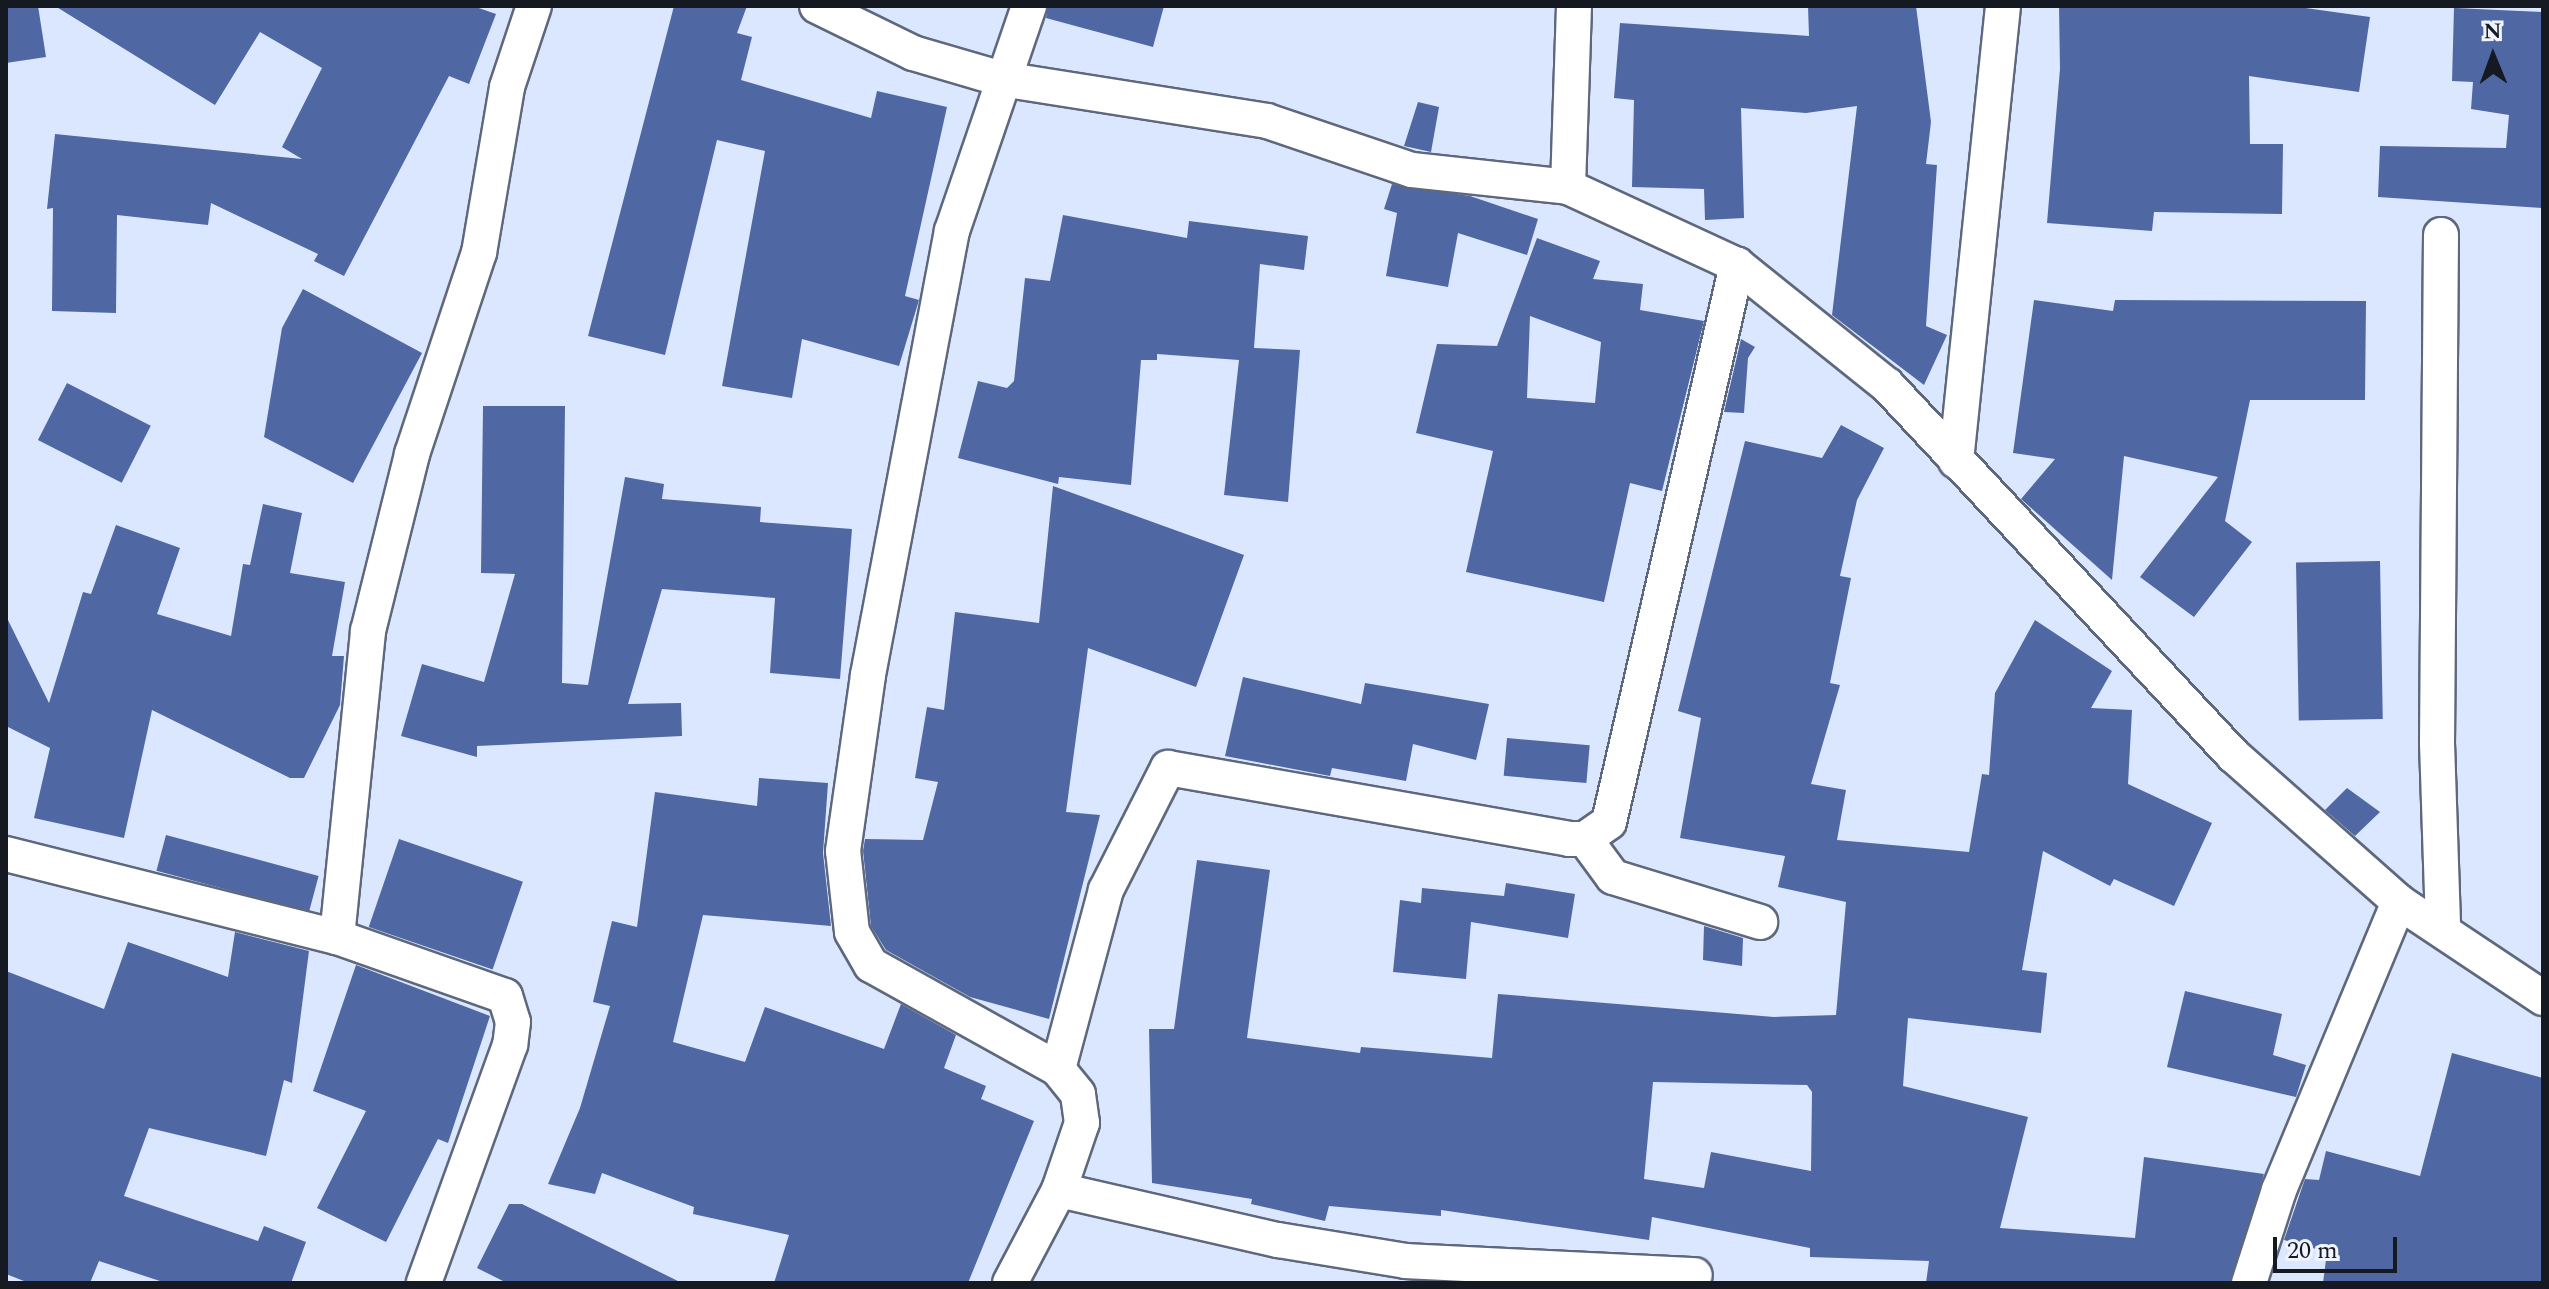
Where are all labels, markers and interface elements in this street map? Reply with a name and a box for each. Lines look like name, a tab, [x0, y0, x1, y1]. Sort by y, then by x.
text: N	[2483, 15, 2502, 48]
north arrow	[2453, 16, 2533, 96]
scale bar	[2277, 1221, 2401, 1271]
text: 20 m	[2287, 1233, 2338, 1269]

